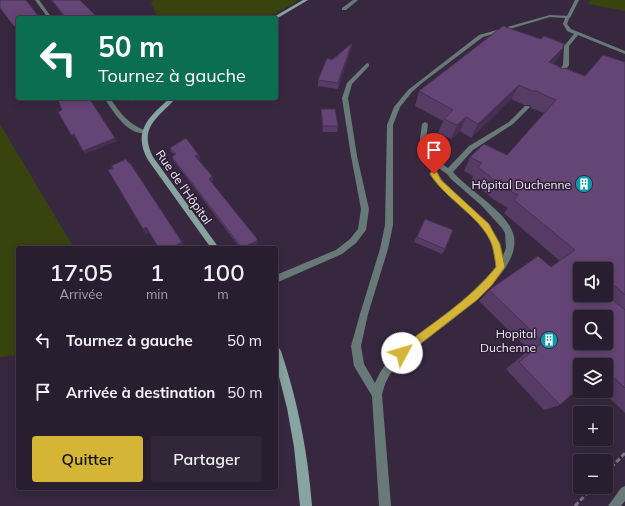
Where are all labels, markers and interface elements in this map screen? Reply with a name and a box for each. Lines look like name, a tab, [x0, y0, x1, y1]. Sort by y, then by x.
text: 50 m	[98, 29, 164, 64]
icon: left	[32, 32, 84, 84]
text: Tournez à gauche	[98, 64, 246, 87]
pin	[417, 133, 451, 174]
icon: arrive	[423, 139, 445, 161]
street label: Rue de l'Hôpital	[153, 147, 215, 227]
building icon: Hôpital Duchenne	[574, 174, 594, 194]
place label: Hôpital Duchenne	[472, 177, 571, 192]
text: 17:05	[49, 257, 113, 287]
text: 1	[150, 257, 164, 287]
text: 100	[201, 257, 245, 287]
map controls	[573, 262, 613, 494]
button: sound	[573, 262, 613, 302]
text: Arrivée	[59, 286, 103, 302]
text: min	[146, 286, 168, 302]
text: m	[217, 286, 229, 302]
button: search	[573, 310, 613, 350]
place label: Hopital Duchenne	[480, 326, 536, 355]
icon: left	[32, 329, 54, 351]
building icon: Hopital Duchenne	[539, 330, 559, 350]
text: Tournez à gauche	[66, 331, 193, 350]
text: 50 m	[227, 331, 262, 350]
position arrow	[381, 332, 423, 374]
button: layers	[573, 358, 613, 398]
icon: arrive	[32, 381, 54, 403]
text: Arrivée à destination	[66, 383, 215, 402]
text: 50 m	[227, 383, 262, 402]
button: +	[573, 406, 613, 446]
button: Quitter	[32, 436, 143, 482]
button: Partager	[151, 436, 262, 482]
button: −	[573, 454, 613, 494]

